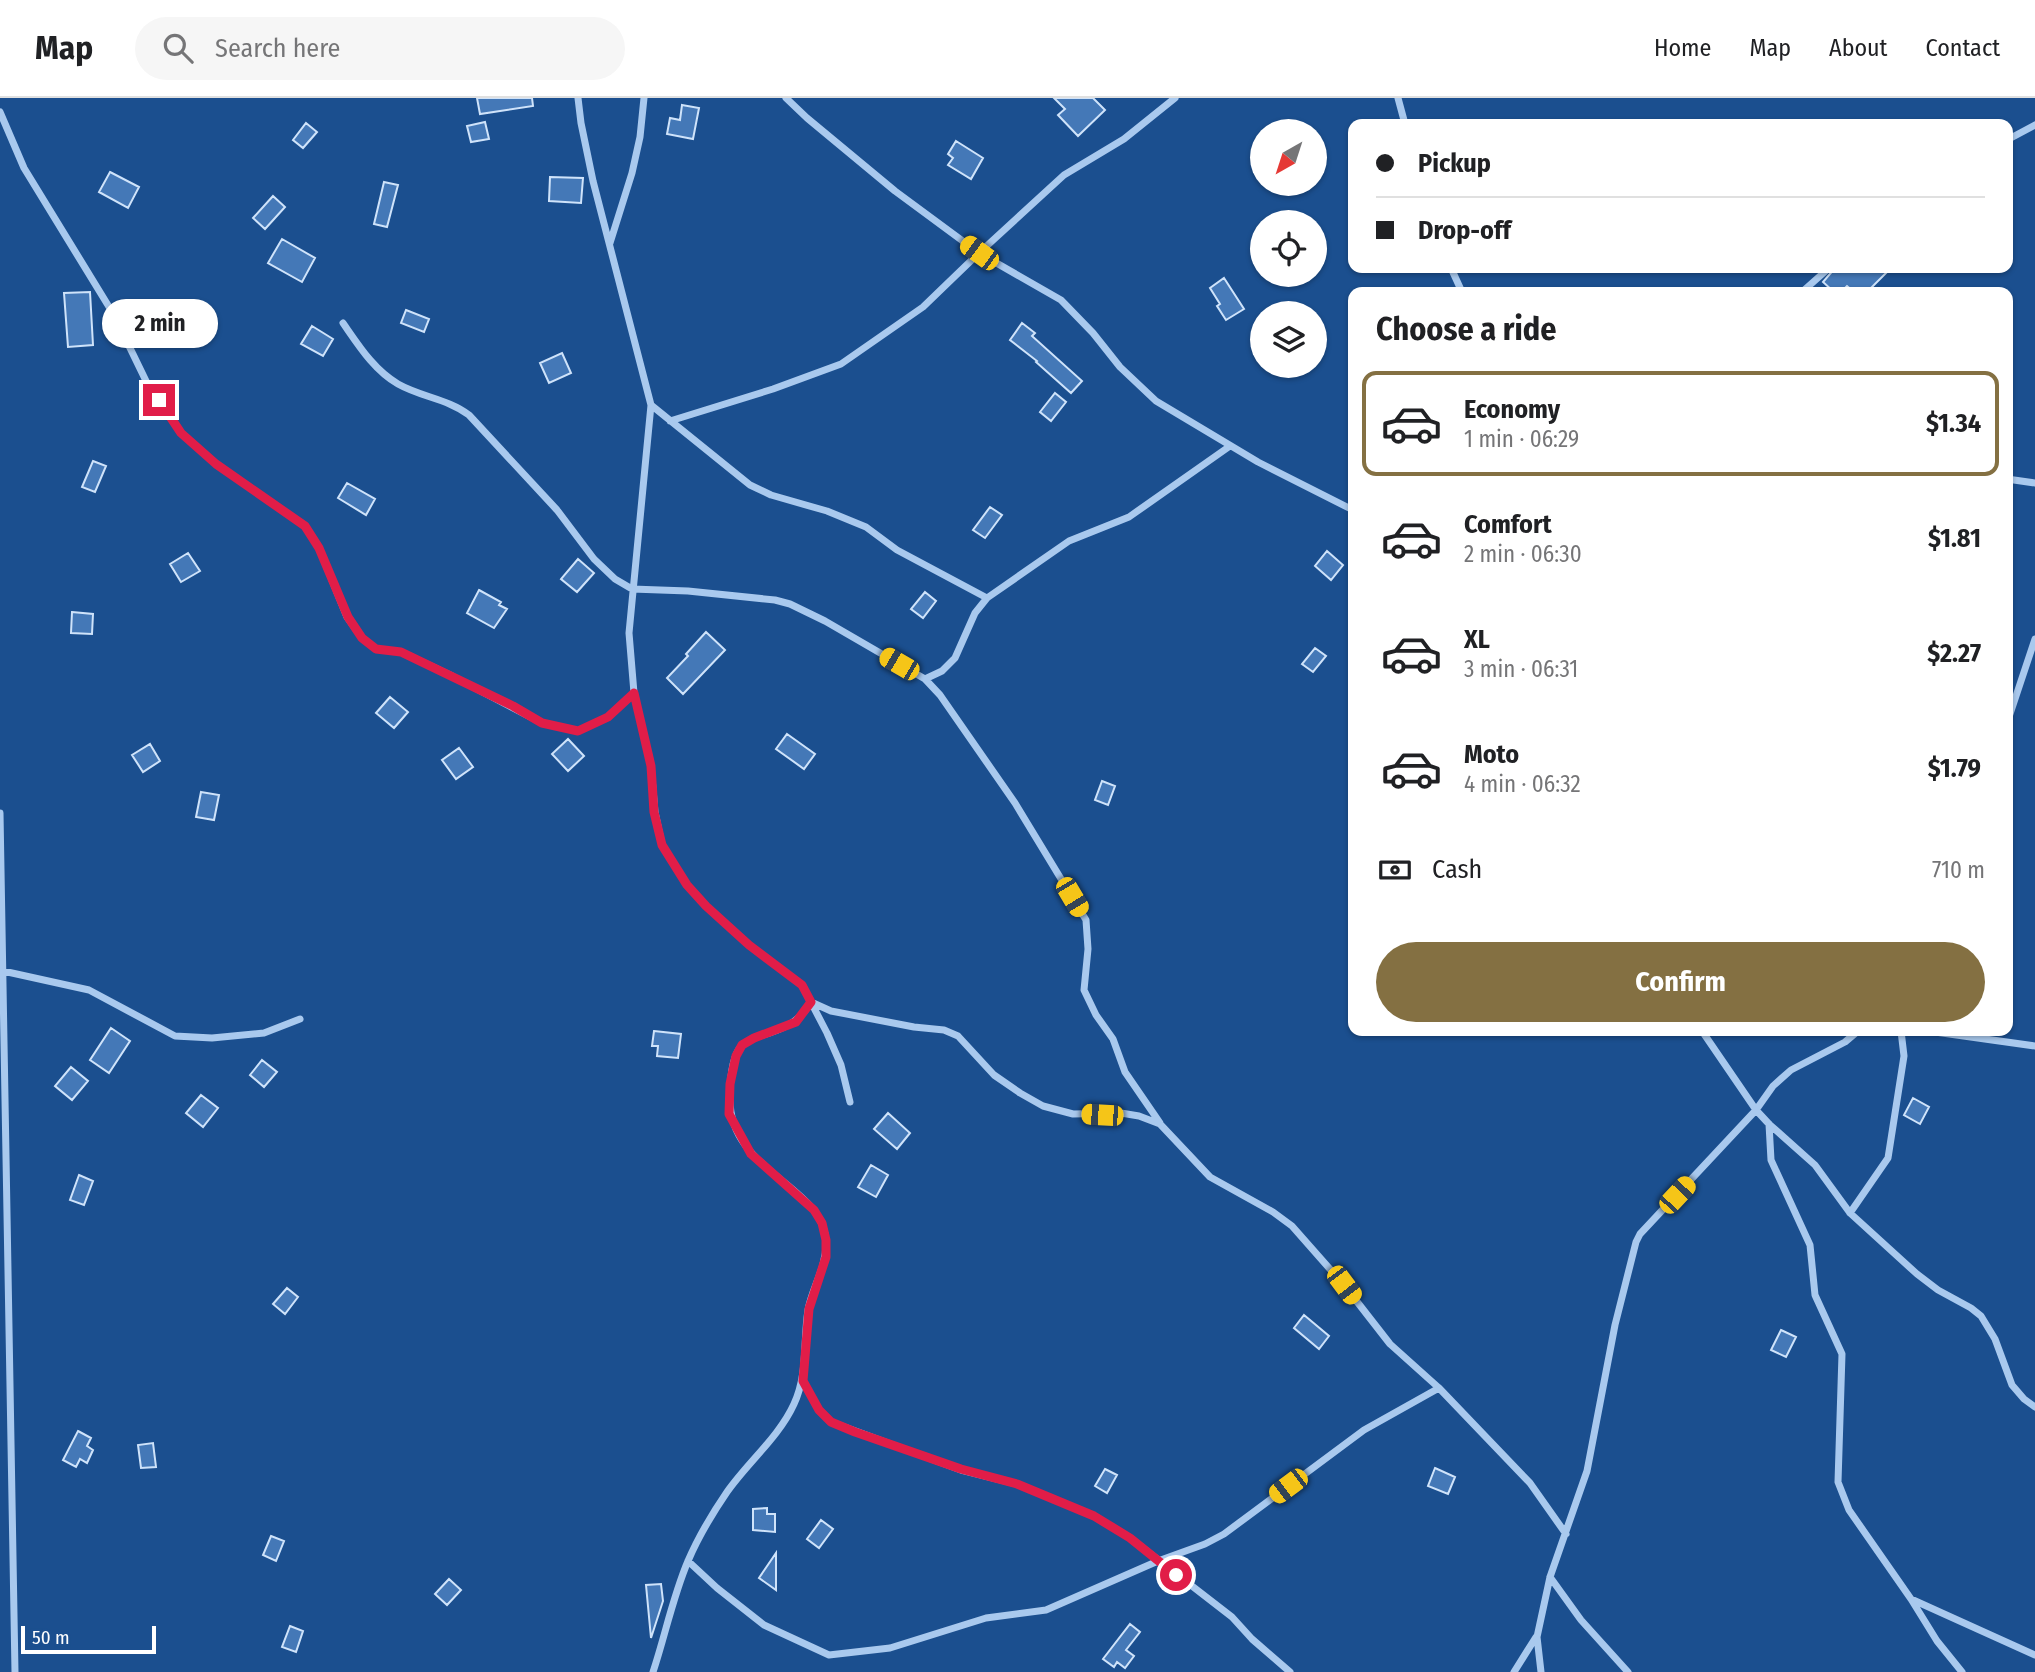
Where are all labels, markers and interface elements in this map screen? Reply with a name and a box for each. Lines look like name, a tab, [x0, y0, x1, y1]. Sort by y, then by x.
search box	[135, 17, 625, 80]
text: Map	[35, 28, 93, 68]
icon: search	[159, 29, 197, 67]
text: Search here	[215, 33, 340, 64]
text: Home	[1654, 34, 1711, 62]
text: Map	[1749, 34, 1791, 62]
text: About	[1829, 34, 1887, 62]
text: Contact	[1925, 34, 2000, 62]
north arrow	[1250, 119, 1326, 196]
map controls	[1250, 119, 1327, 378]
text: Pickup	[1418, 148, 1491, 179]
button: locate	[1250, 210, 1327, 287]
text: Drop-off	[1418, 215, 1511, 246]
car	[956, 232, 1003, 274]
callout: 2 min	[101, 299, 217, 348]
button: layers	[1250, 301, 1327, 378]
text: 2 min	[135, 309, 186, 337]
text: Choose a ride	[1376, 310, 1557, 348]
route end	[143, 384, 175, 416]
icon: car	[1380, 392, 1443, 455]
text: Economy	[1464, 394, 1560, 425]
text: $1.34	[1926, 408, 1981, 439]
text: 1 min · 06:29	[1464, 425, 1579, 453]
icon: car	[1380, 507, 1443, 570]
text: Comfort	[1464, 509, 1552, 540]
text: $1.81	[1928, 523, 1981, 554]
text: 2 min · 06:30	[1464, 540, 1582, 568]
icon: car	[1380, 622, 1443, 685]
text: XL	[1464, 624, 1490, 655]
text: $2.27	[1927, 638, 1981, 669]
car	[876, 644, 923, 684]
text: 3 min · 06:31	[1464, 655, 1578, 683]
icon: car	[1380, 737, 1443, 800]
text: Moto	[1464, 739, 1519, 770]
text: $1.79	[1928, 753, 1981, 784]
text: 4 min · 06:32	[1464, 770, 1581, 798]
icon: cash	[1376, 851, 1414, 889]
text: Cash	[1432, 854, 1482, 885]
text: 710 m	[1932, 856, 1985, 884]
car	[1053, 874, 1092, 920]
button: Confirm	[1376, 942, 1985, 1022]
car	[1081, 1103, 1124, 1127]
car	[1655, 1172, 1700, 1218]
car	[1323, 1262, 1366, 1308]
car	[1265, 1465, 1312, 1507]
route start	[1160, 1559, 1192, 1591]
scale bar	[21, 1623, 156, 1655]
text: 50 m	[32, 1626, 70, 1649]

